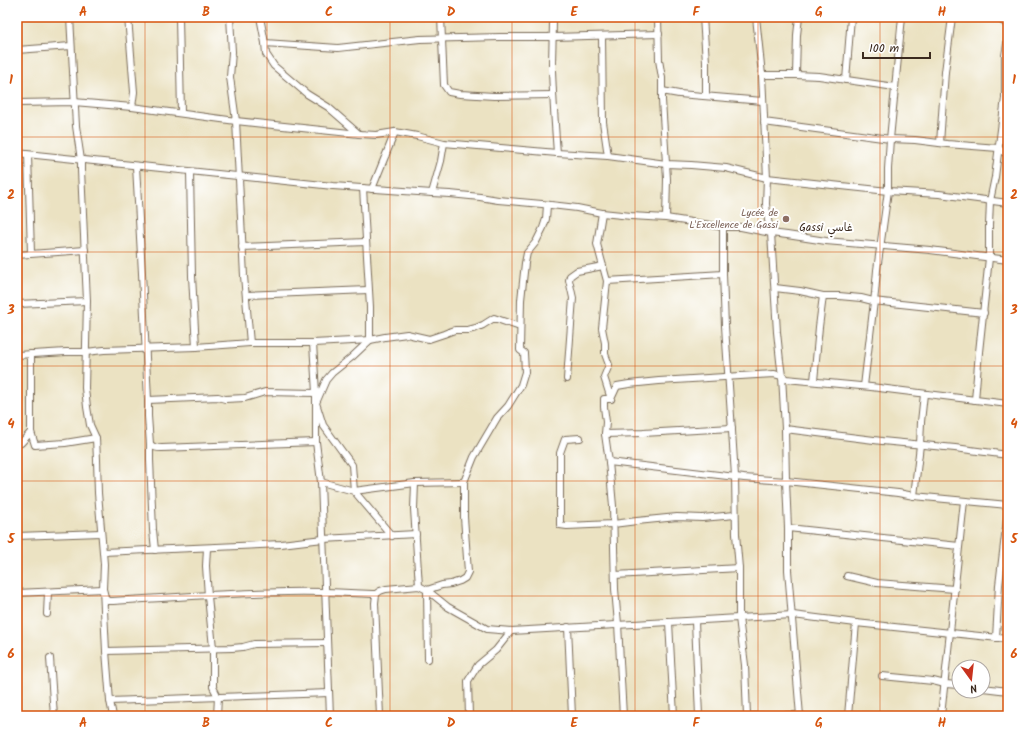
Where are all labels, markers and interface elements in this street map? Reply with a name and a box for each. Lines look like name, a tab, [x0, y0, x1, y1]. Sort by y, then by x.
text: A	[79, 2, 87, 23]
text: B	[202, 2, 210, 23]
text: C	[325, 2, 333, 23]
text: D	[447, 2, 456, 23]
text: E	[570, 2, 578, 23]
text: F	[692, 2, 700, 23]
text: G	[815, 2, 823, 23]
text: H	[938, 2, 947, 23]
scale bar	[863, 34, 930, 60]
text: 100 m	[869, 39, 900, 58]
text: 1	[9, 70, 13, 91]
text: 1	[1012, 70, 1016, 91]
text: 2	[7, 185, 15, 206]
text: 2	[1010, 185, 1018, 206]
place label: Lycée de L'Excellence de Gassi	[689, 205, 779, 233]
marker: Lycée de L'Excellence de Gassi	[781, 214, 791, 224]
district label: Gassi غاسي	[799, 219, 853, 238]
text: 3	[6, 300, 15, 321]
text: 3	[1009, 300, 1018, 321]
text: 4	[7, 414, 15, 435]
text: 4	[1010, 414, 1018, 435]
text: 5	[7, 529, 16, 550]
text: 5	[1010, 529, 1019, 550]
text: 6	[7, 644, 15, 665]
text: 6	[1010, 644, 1018, 665]
north arrow	[951, 659, 991, 699]
text: N	[968, 678, 979, 697]
text: A	[79, 713, 87, 733]
text: B	[202, 713, 210, 733]
text: C	[325, 713, 333, 733]
text: D	[447, 713, 456, 733]
text: E	[570, 713, 578, 733]
text: F	[692, 713, 700, 733]
text: G	[815, 713, 823, 733]
text: H	[938, 713, 947, 733]

